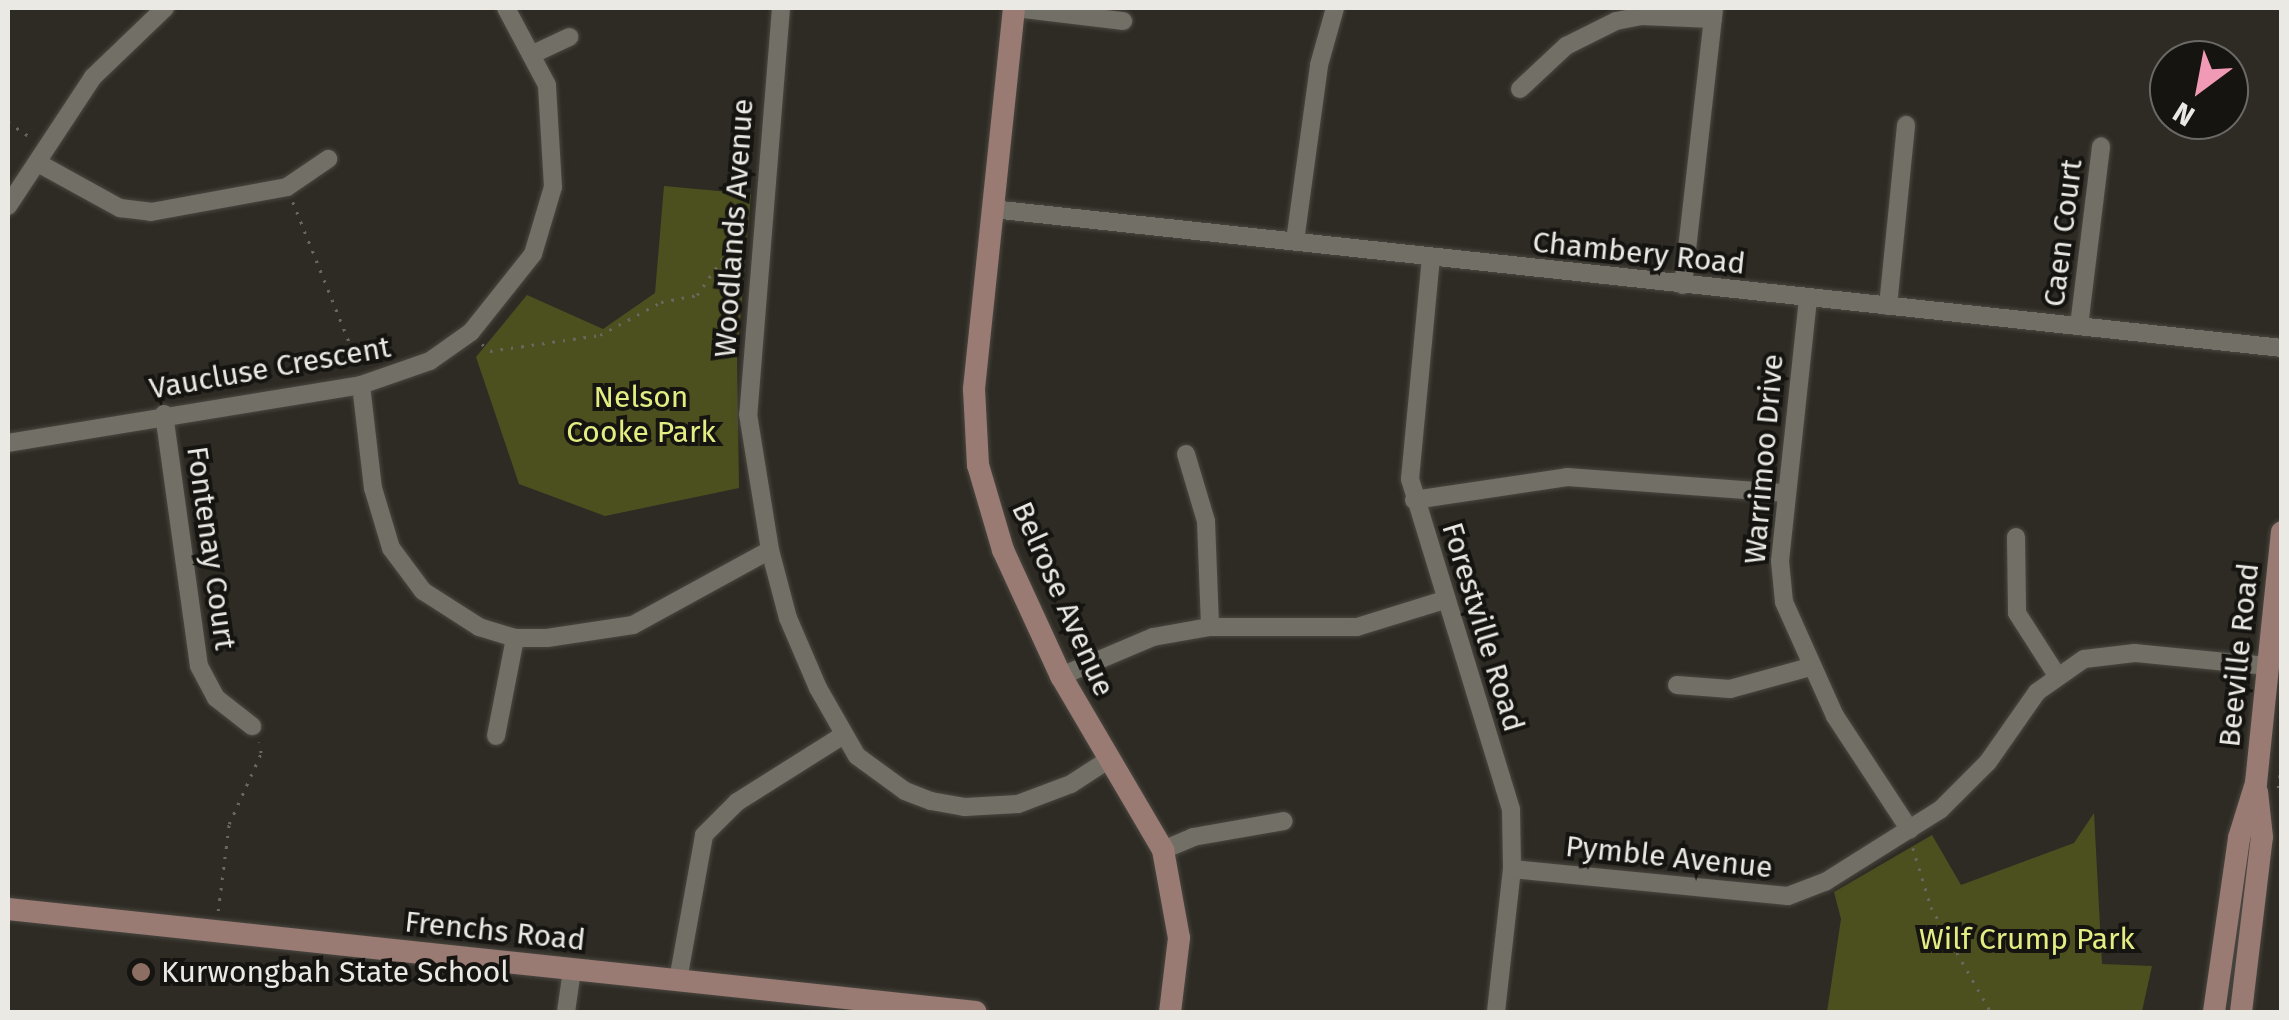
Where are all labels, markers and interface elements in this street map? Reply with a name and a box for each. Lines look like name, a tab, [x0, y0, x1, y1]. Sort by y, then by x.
north arrow	[2149, 40, 2249, 140]
text: N	[2167, 95, 2201, 133]
street label: Woodlands Avenue	[707, 97, 761, 359]
street label: Caen Court	[2036, 157, 2090, 309]
street label: Chambery Road	[1531, 224, 1747, 282]
street label: Vaucluse Crescent	[147, 329, 393, 407]
street label: Warrimoo Drive	[1737, 352, 1791, 566]
park label: Nelson Cooke Park	[566, 379, 716, 450]
street label: Fontenay Court	[179, 444, 243, 652]
street label: Belrose Avenue	[1004, 496, 1122, 702]
street label: Forestville Road	[1434, 518, 1532, 736]
street label: Beeville Road	[2211, 561, 2267, 749]
street label: Pymble Avenue	[1564, 828, 1774, 886]
street label: Frenchs Road	[403, 904, 587, 958]
park label: Wilf Crump Park	[1919, 921, 2135, 957]
place label: Kurwongbah State School	[161, 954, 509, 990]
marker: Kurwongbah State School	[130, 961, 152, 983]

